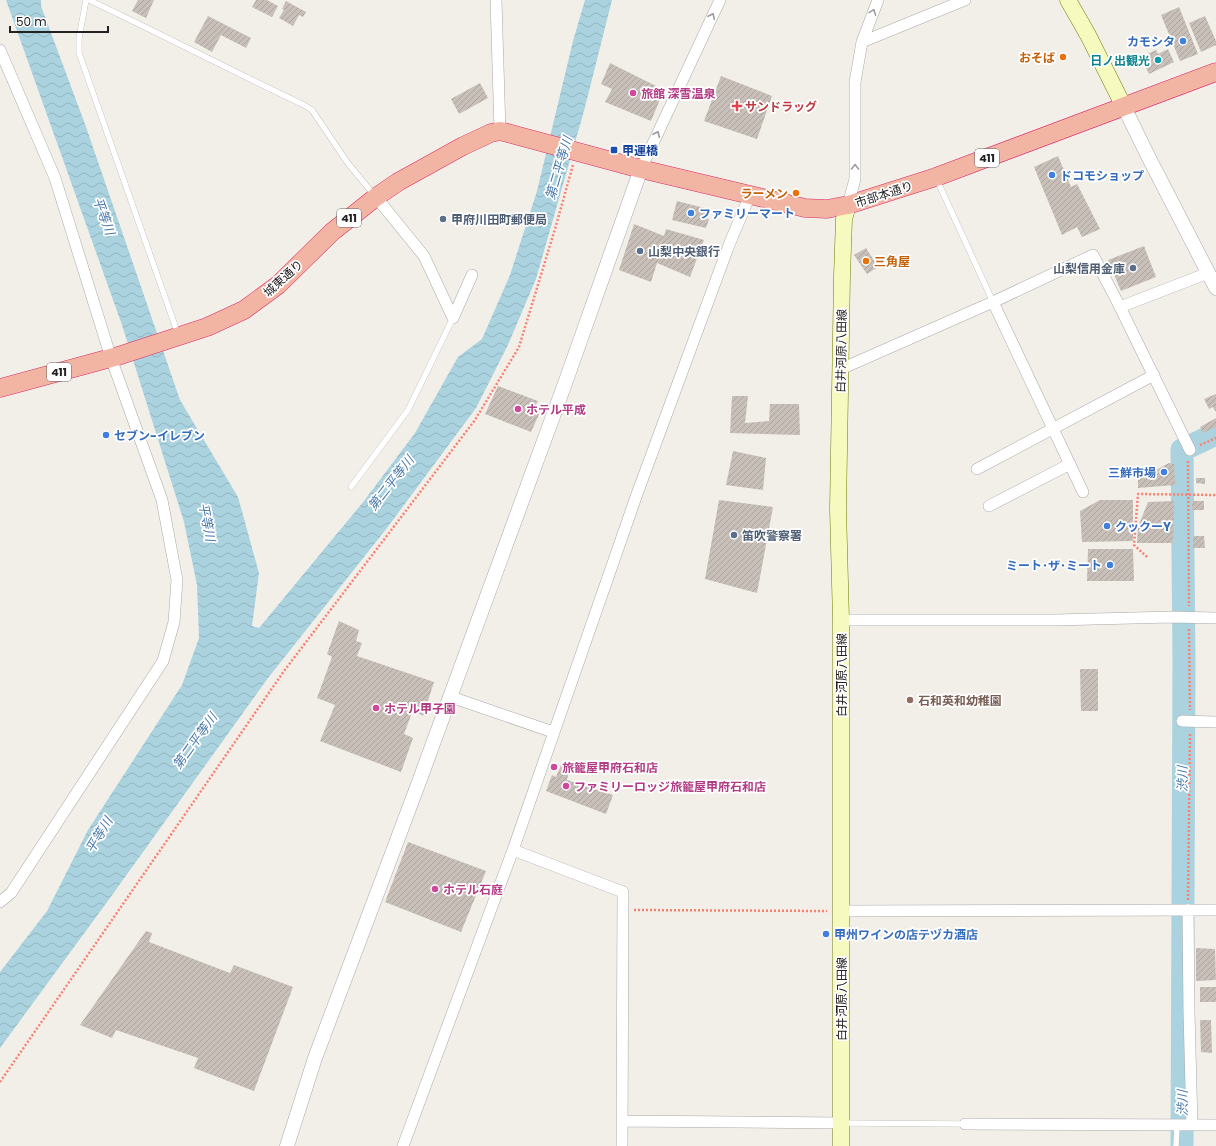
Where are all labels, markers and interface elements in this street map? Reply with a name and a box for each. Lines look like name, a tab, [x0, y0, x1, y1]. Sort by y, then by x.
scale bar	[10, 8, 108, 34]
one-way arrow	[869, 9, 877, 16]
text: 50 m	[16, 13, 47, 30]
one-way arrow	[707, 13, 715, 21]
place label: カモシタ	[1127, 33, 1175, 50]
marker: カモシタ	[1178, 36, 1188, 46]
place label: おそば	[1019, 49, 1055, 66]
marker: おそば	[1058, 52, 1068, 62]
place label: 日ノ出観光	[1090, 52, 1150, 69]
marker: 日ノ出観光	[1153, 55, 1163, 65]
place label: 旅館 深雪温泉	[641, 85, 716, 102]
marker: 旅館 深雪温泉	[628, 88, 638, 98]
place label: サンドラッグ	[745, 98, 817, 115]
marker: サンドラッグ	[732, 101, 742, 111]
one-way arrow	[652, 131, 660, 138]
water label: 第二平等川	[541, 132, 578, 202]
place label: 甲運橋	[622, 142, 659, 159]
marker: 甲運橋	[609, 145, 619, 155]
road number: 411	[975, 149, 999, 167]
one-way arrow	[851, 164, 859, 170]
place label: ドコモショップ	[1060, 167, 1144, 184]
marker: ドコモショップ	[1047, 170, 1057, 180]
street label: 市部本通り	[853, 177, 915, 211]
place label: ラーメン	[740, 185, 788, 202]
marker: ラーメン	[791, 188, 801, 198]
water label: 平等川	[88, 194, 120, 239]
place label: ファミリーマート	[699, 205, 795, 222]
marker: ファミリーマート	[686, 208, 696, 218]
road number: 411	[337, 209, 361, 227]
place label: 甲府川田町郵便局	[451, 211, 547, 228]
marker: 甲府川田町郵便局	[438, 214, 448, 224]
place label: 山梨中央銀行	[648, 243, 720, 260]
marker: 山梨中央銀行	[635, 246, 645, 256]
place label: 三角屋	[874, 253, 910, 270]
street label: 城東通り	[259, 256, 307, 300]
marker: 三角屋	[861, 256, 871, 266]
place label: 山梨信用金庫	[1053, 260, 1125, 277]
marker: 山梨信用金庫	[1128, 263, 1138, 273]
street label: 白井河原八田線	[832, 309, 850, 393]
road number: 411	[47, 363, 71, 381]
place label: ホテル平成	[526, 401, 586, 418]
marker: ホテル平成	[513, 404, 523, 414]
place label: セブン-イレブン	[114, 427, 205, 444]
marker: セブン-イレブン	[101, 430, 111, 440]
water label: 第二平等川	[364, 450, 420, 514]
place label: 三鮮市場	[1108, 464, 1156, 481]
marker: 三鮮市場	[1159, 467, 1169, 477]
water label: 平等川	[194, 501, 220, 545]
place label: クックーY	[1115, 518, 1171, 535]
marker: クックーY	[1102, 521, 1112, 531]
place label: 笛吹警察署	[742, 527, 802, 544]
marker: 笛吹警察署	[729, 530, 739, 540]
place label: ミート･ザ･ミート	[1006, 557, 1102, 574]
marker: ミート･ザ･ミート	[1105, 560, 1115, 570]
street label: 白井河原八田線	[833, 633, 850, 717]
place label: 石和英和幼稚園	[918, 692, 1002, 709]
marker: 石和英和幼稚園	[905, 695, 915, 705]
place label: ホテル甲子園	[384, 700, 456, 717]
marker: ホテル甲子園	[371, 703, 381, 713]
water label: 第二平等川	[168, 708, 223, 773]
place label: 旅籠屋甲府石和店	[562, 759, 658, 776]
marker: 旅籠屋甲府石和店	[549, 762, 559, 772]
water label: 渋川	[1173, 764, 1192, 792]
place label: ファミリーロッジ旅籠屋甲府石和店	[574, 778, 766, 795]
marker: ファミリーロッジ旅籠屋甲府石和店	[561, 781, 571, 791]
water label: 平等川	[81, 812, 118, 857]
place label: ホテル石庭	[443, 881, 503, 898]
marker: ホテル石庭	[430, 884, 440, 894]
place label: 甲州ワインの店テヅカ酒店	[834, 926, 978, 943]
marker: 甲州ワインの店テヅカ酒店	[821, 929, 831, 939]
street label: 白井河原八田線	[833, 957, 850, 1041]
water label: 渋川	[1173, 1088, 1192, 1116]

